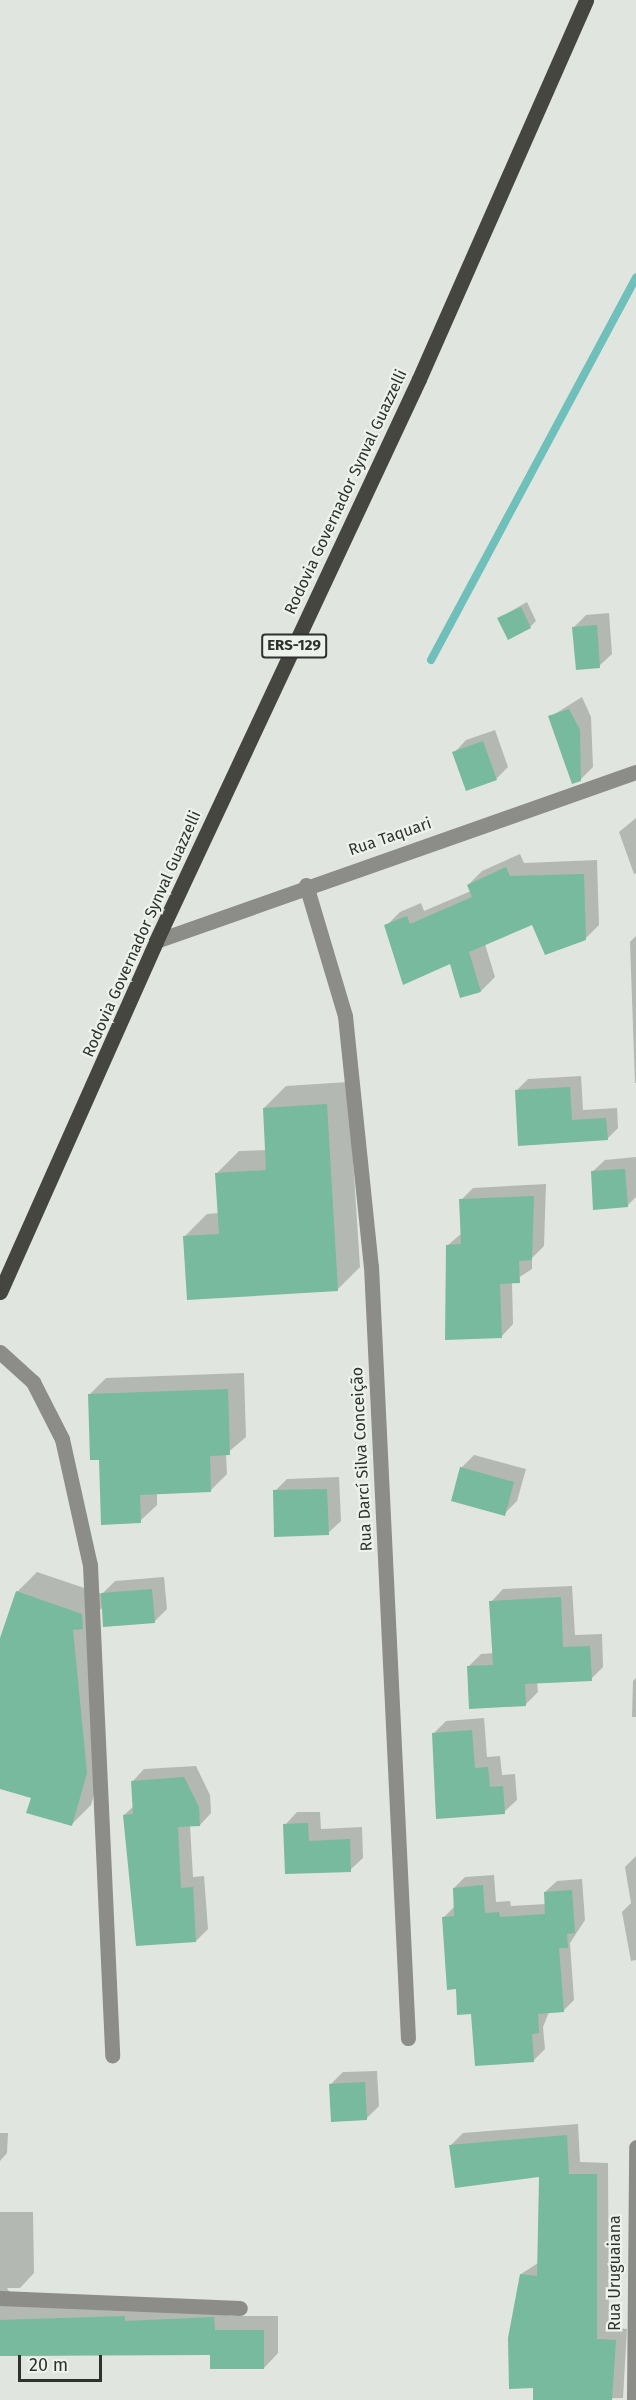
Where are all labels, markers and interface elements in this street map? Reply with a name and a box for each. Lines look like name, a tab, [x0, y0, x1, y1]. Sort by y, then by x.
street label: Rodovia Governador Synval Guazzelli	[281, 367, 411, 617]
road number: ERS-129	[261, 634, 327, 658]
street label: Rodovia Governador Synval Guazzelli	[79, 808, 205, 1060]
street label: Rua Taquari	[346, 814, 434, 860]
street label: Rua Darcí Silva Conceição	[348, 1366, 376, 1552]
street label: Rua Uruguaiana	[605, 2215, 625, 2331]
scale bar	[21, 2343, 105, 2381]
text: 20 m	[29, 2354, 68, 2376]

